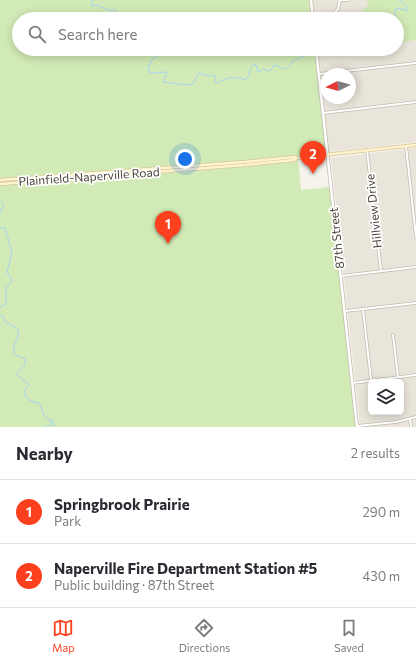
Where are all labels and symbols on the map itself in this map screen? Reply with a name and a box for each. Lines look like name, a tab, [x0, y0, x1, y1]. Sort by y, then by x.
north arrow	[320, 68, 356, 104]
pin: 2	[300, 141, 326, 174]
your location	[175, 149, 195, 169]
street label: Plainfield-Naperville Road	[18, 164, 160, 188]
street label: Hillview Drive	[362, 173, 384, 249]
street label: 87th Street	[326, 207, 346, 269]
pin: 1	[155, 211, 181, 244]

